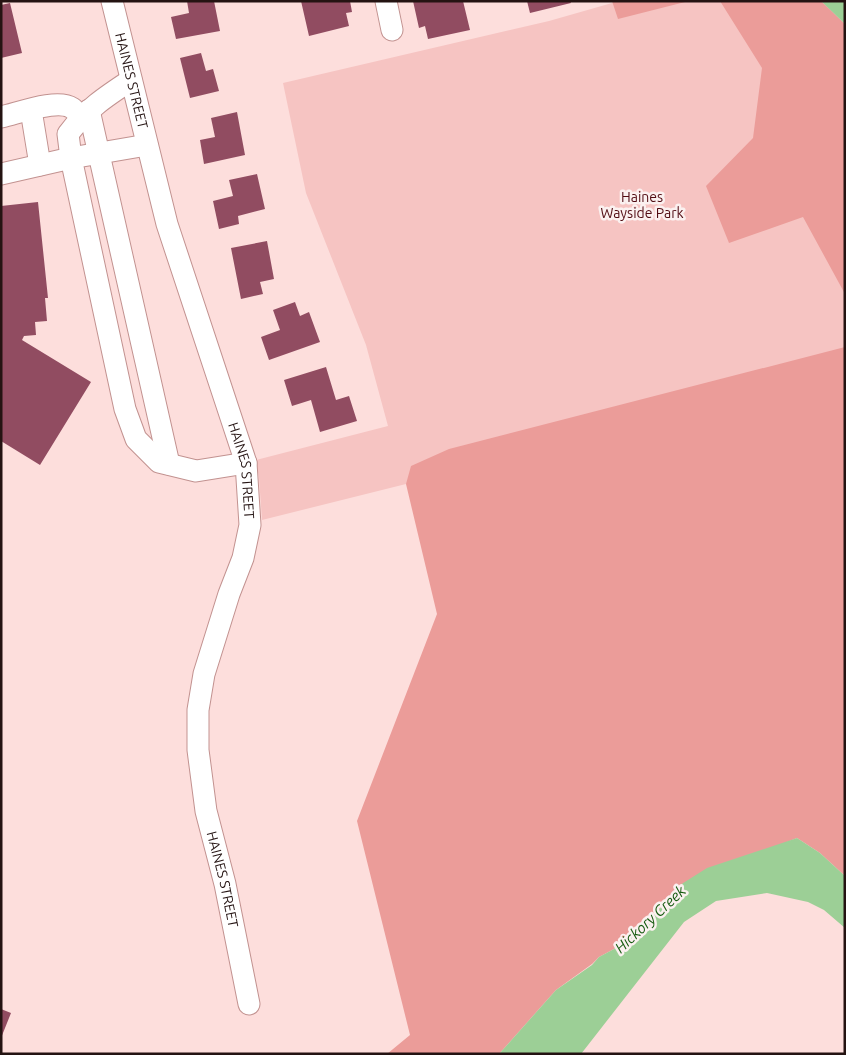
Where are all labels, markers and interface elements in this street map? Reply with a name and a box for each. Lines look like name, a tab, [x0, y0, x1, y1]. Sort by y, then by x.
street label: HAINES STREET	[112, 31, 151, 130]
park label: Haines Wayside Park	[600, 189, 684, 221]
street label: HAINES STREET	[225, 420, 258, 519]
street label: HAINES STREET	[204, 829, 242, 929]
water label: Hickory Creek	[611, 882, 689, 956]

